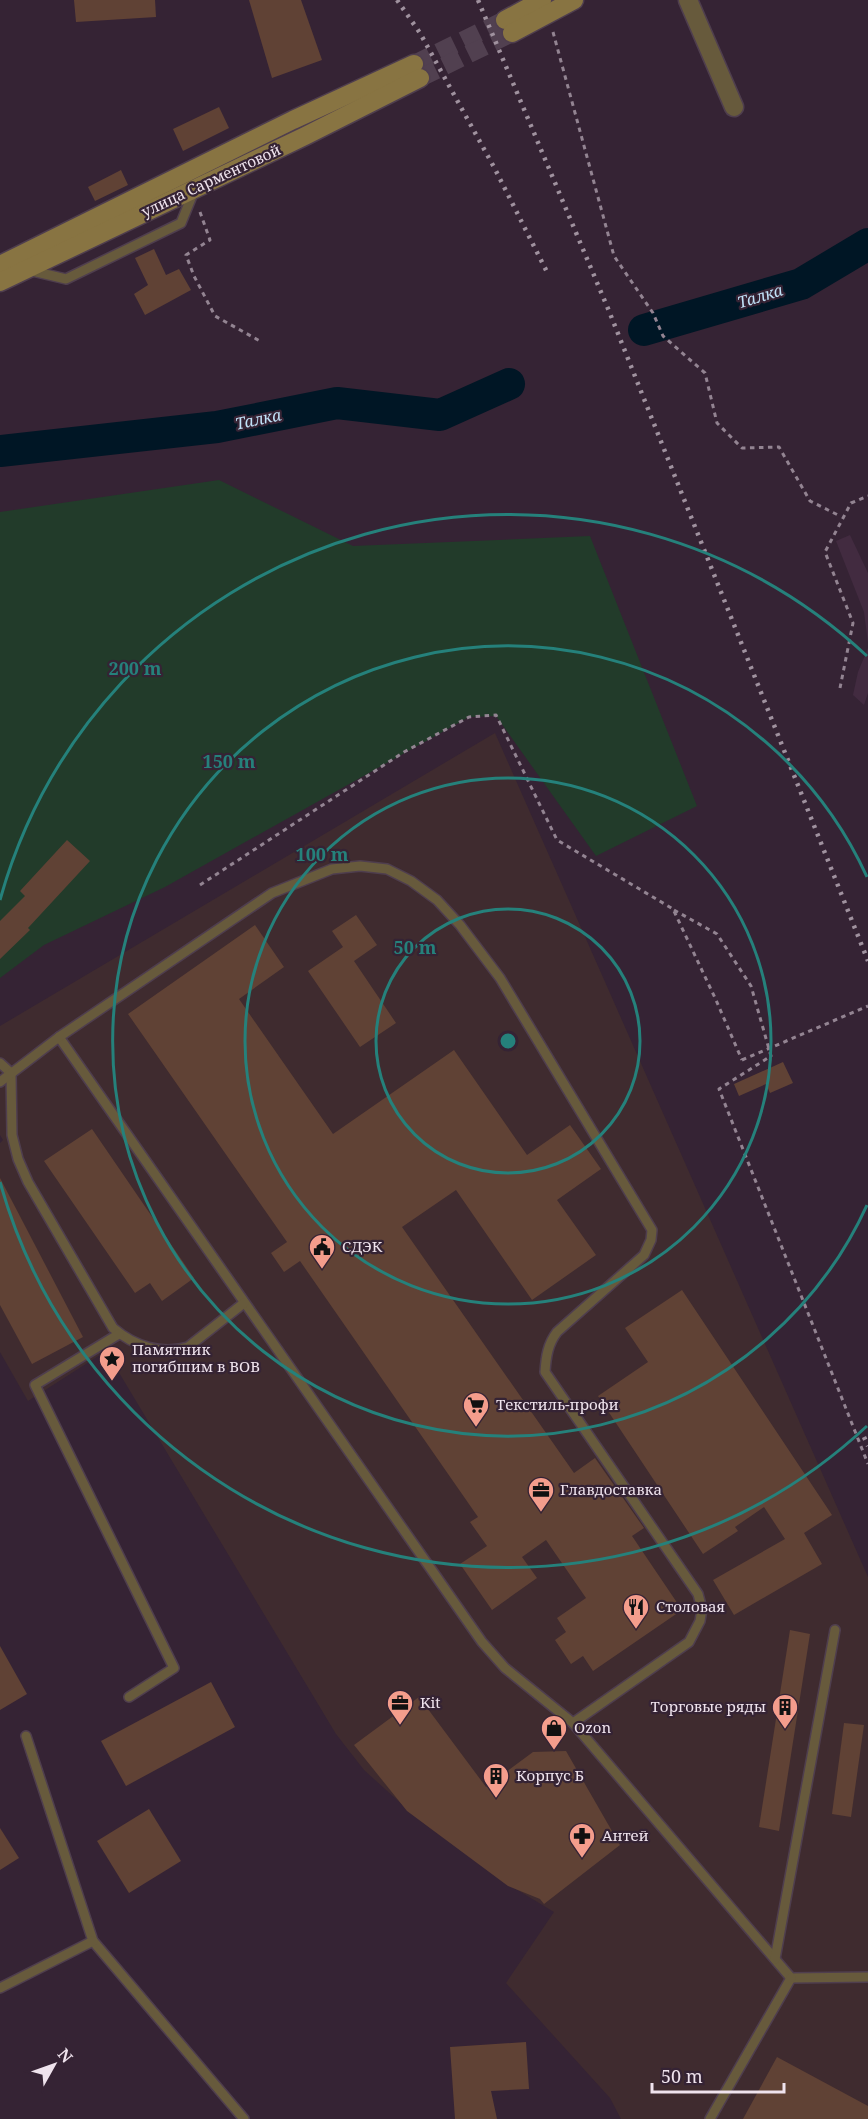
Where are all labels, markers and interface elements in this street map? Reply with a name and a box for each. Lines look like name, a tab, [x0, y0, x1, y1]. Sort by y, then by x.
street label: улица Сарментовой	[138, 139, 284, 221]
water label: Талка	[734, 279, 786, 313]
water label: Талка	[233, 403, 283, 435]
text: 200 m	[109, 656, 162, 680]
text: 150 m	[203, 749, 256, 773]
text: 100 m	[296, 842, 349, 866]
text: 50 m	[394, 935, 437, 959]
centre of rings	[498, 1031, 518, 1051]
public building icon: СДЭК	[307, 1232, 337, 1270]
place label: СДЭК	[342, 1236, 383, 1256]
place label: Памятник погибшим в ВОВ	[132, 1339, 260, 1376]
place icon: Памятник погибшим в ВОВ	[97, 1344, 127, 1382]
supermarket icon: Текстиль-профи	[461, 1390, 491, 1428]
place label: Текстиль-профи	[496, 1394, 619, 1414]
office icon: Главдоставка	[526, 1475, 556, 1513]
place label: Главдоставка	[560, 1479, 662, 1499]
restaurant icon: Столовая	[621, 1592, 651, 1630]
place label: Столовая	[656, 1596, 725, 1616]
office icon: Kit	[385, 1688, 415, 1726]
place label: Kit	[420, 1692, 441, 1712]
building icon: Торговые ряды	[770, 1692, 800, 1730]
place label: Торговые ряды	[650, 1696, 766, 1716]
shop icon: Ozon	[539, 1713, 569, 1751]
place label: Ozon	[574, 1717, 611, 1737]
building icon: Корпус Б	[481, 1761, 511, 1799]
place label: Корпус Б	[516, 1765, 584, 1785]
pharmacy icon: Антей	[567, 1821, 597, 1859]
place label: Антей	[602, 1825, 649, 1845]
north arrow	[24, 2035, 84, 2095]
text: N	[53, 2043, 78, 2068]
scale bar	[652, 2056, 784, 2094]
text: 50 m	[661, 2064, 703, 2088]

